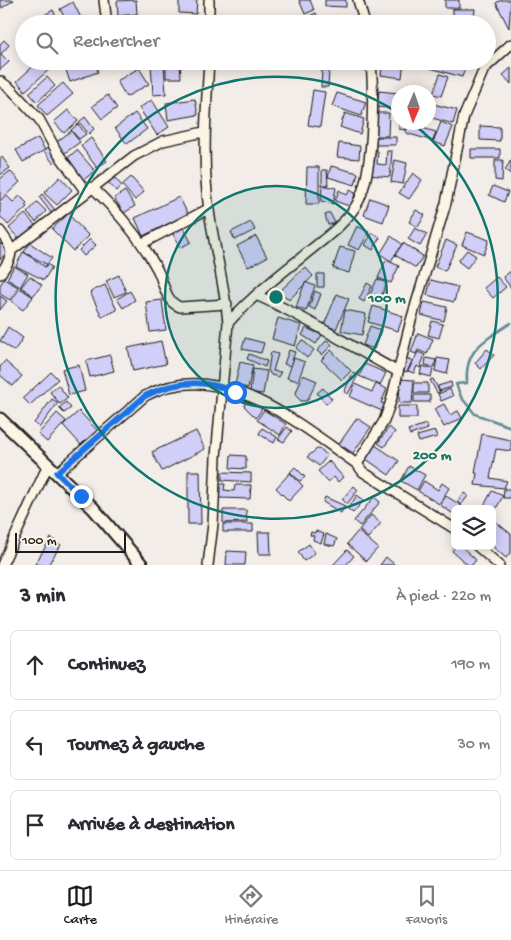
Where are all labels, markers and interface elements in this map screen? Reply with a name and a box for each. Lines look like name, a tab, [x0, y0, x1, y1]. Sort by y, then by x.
search box	[15, 15, 496, 70]
icon: search	[33, 29, 61, 57]
text: Rechercher	[73, 31, 159, 54]
north arrow	[391, 85, 436, 130]
centre of rings	[267, 288, 285, 306]
text: 100 m	[367, 290, 406, 308]
route start	[224, 381, 247, 404]
text: 200 m	[413, 447, 452, 465]
route end	[70, 485, 93, 508]
map controls	[451, 505, 496, 550]
button: layers	[451, 505, 496, 550]
scale bar	[15, 530, 126, 553]
text: 100 m	[22, 533, 57, 550]
text: 3 min	[20, 585, 65, 610]
text: À pied · 220 m	[396, 588, 491, 607]
icon: ahead	[21, 651, 49, 679]
text: Continuez	[68, 654, 145, 677]
text: 190 m	[451, 656, 490, 675]
icon: left	[21, 731, 49, 759]
text: Tournez à gauche	[68, 734, 204, 757]
text: 30 m	[457, 736, 490, 755]
icon: arrive	[21, 811, 49, 839]
text: Arrivée à destination	[68, 814, 234, 837]
tab: Carte	[64, 882, 97, 929]
tab: Itinéraire	[224, 882, 278, 929]
tab: Favoris	[406, 882, 447, 929]

